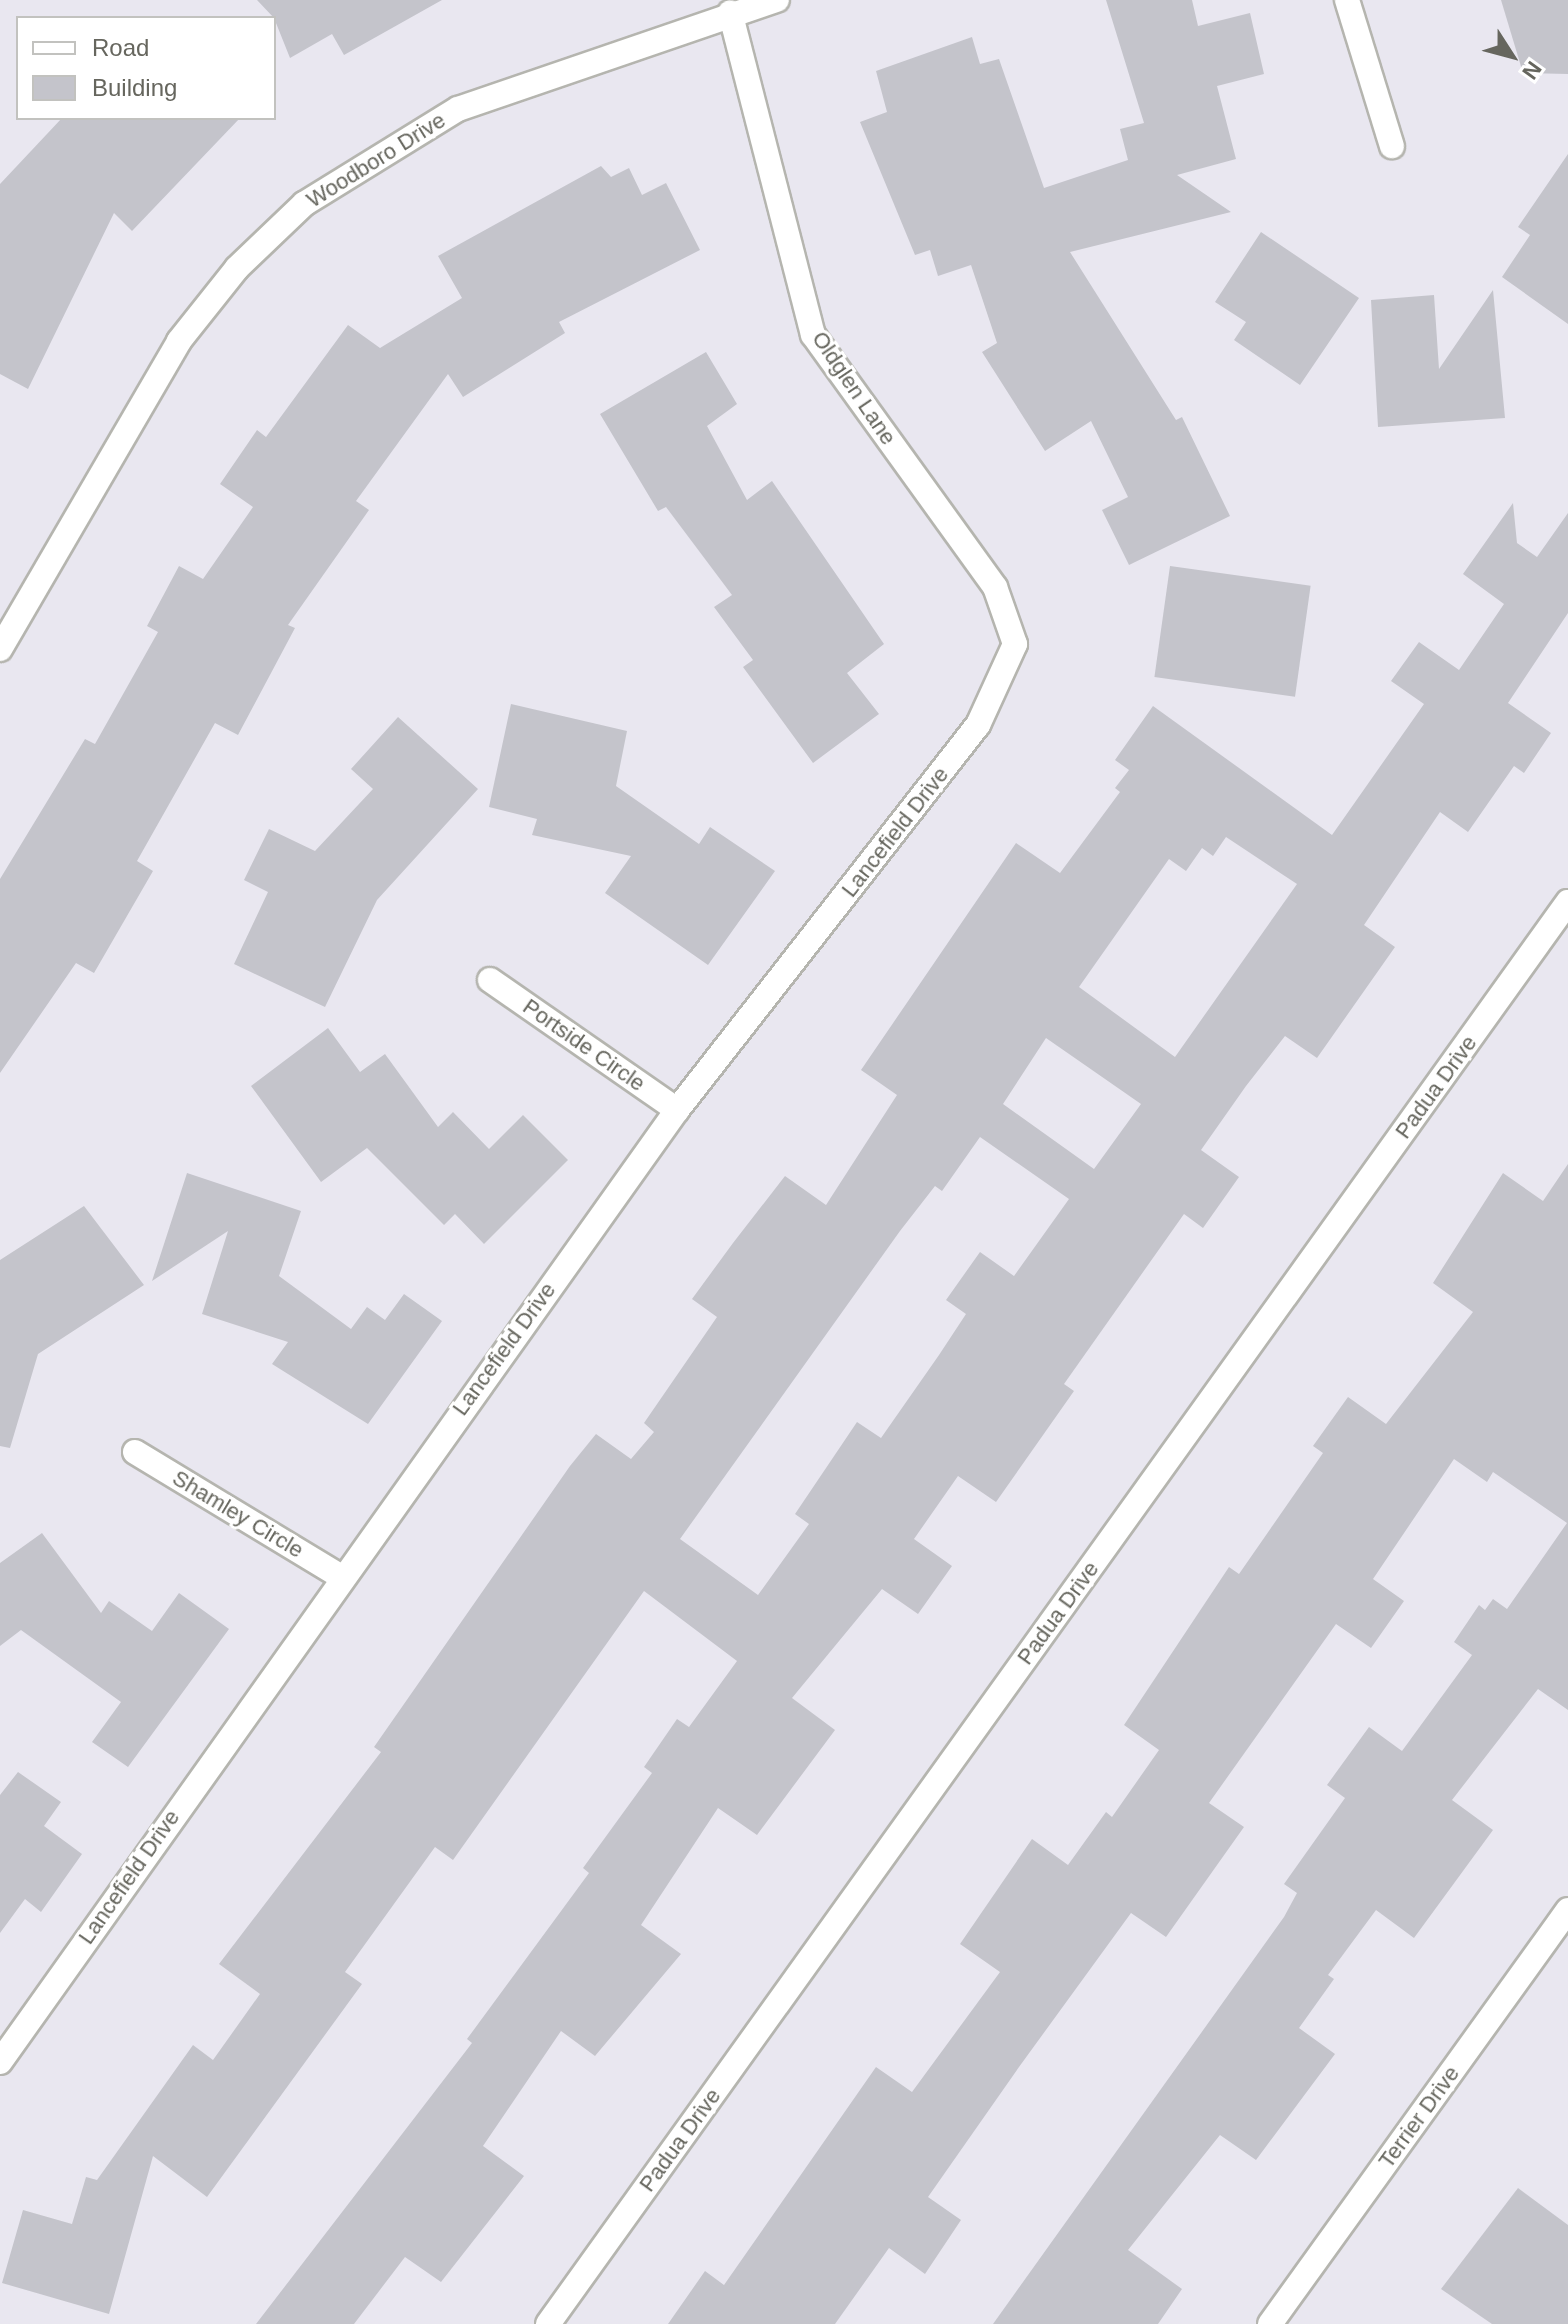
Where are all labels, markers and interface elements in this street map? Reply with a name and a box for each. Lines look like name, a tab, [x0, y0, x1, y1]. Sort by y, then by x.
legend	[16, 16, 276, 120]
north arrow	[1472, 16, 1552, 96]
text: Road	[92, 34, 149, 61]
text: N	[1517, 57, 1547, 84]
text: Building	[92, 74, 177, 101]
street label: Woodboro Drive	[302, 107, 450, 213]
street label: Oldglen Lane	[806, 326, 902, 450]
street label: Lancefield Drive	[836, 762, 954, 902]
street label: Portside Circle	[518, 993, 650, 1097]
street label: Padua Drive	[1390, 1030, 1482, 1144]
street label: Lancefield Drive	[447, 1277, 561, 1421]
street label: Shamley Circle	[168, 1465, 308, 1563]
street label: Padua Drive	[1012, 1556, 1104, 1670]
street label: Lancefield Drive	[73, 1805, 185, 1949]
street label: Terrier Drive	[1373, 2061, 1465, 2173]
street label: Padua Drive	[634, 2083, 726, 2197]

